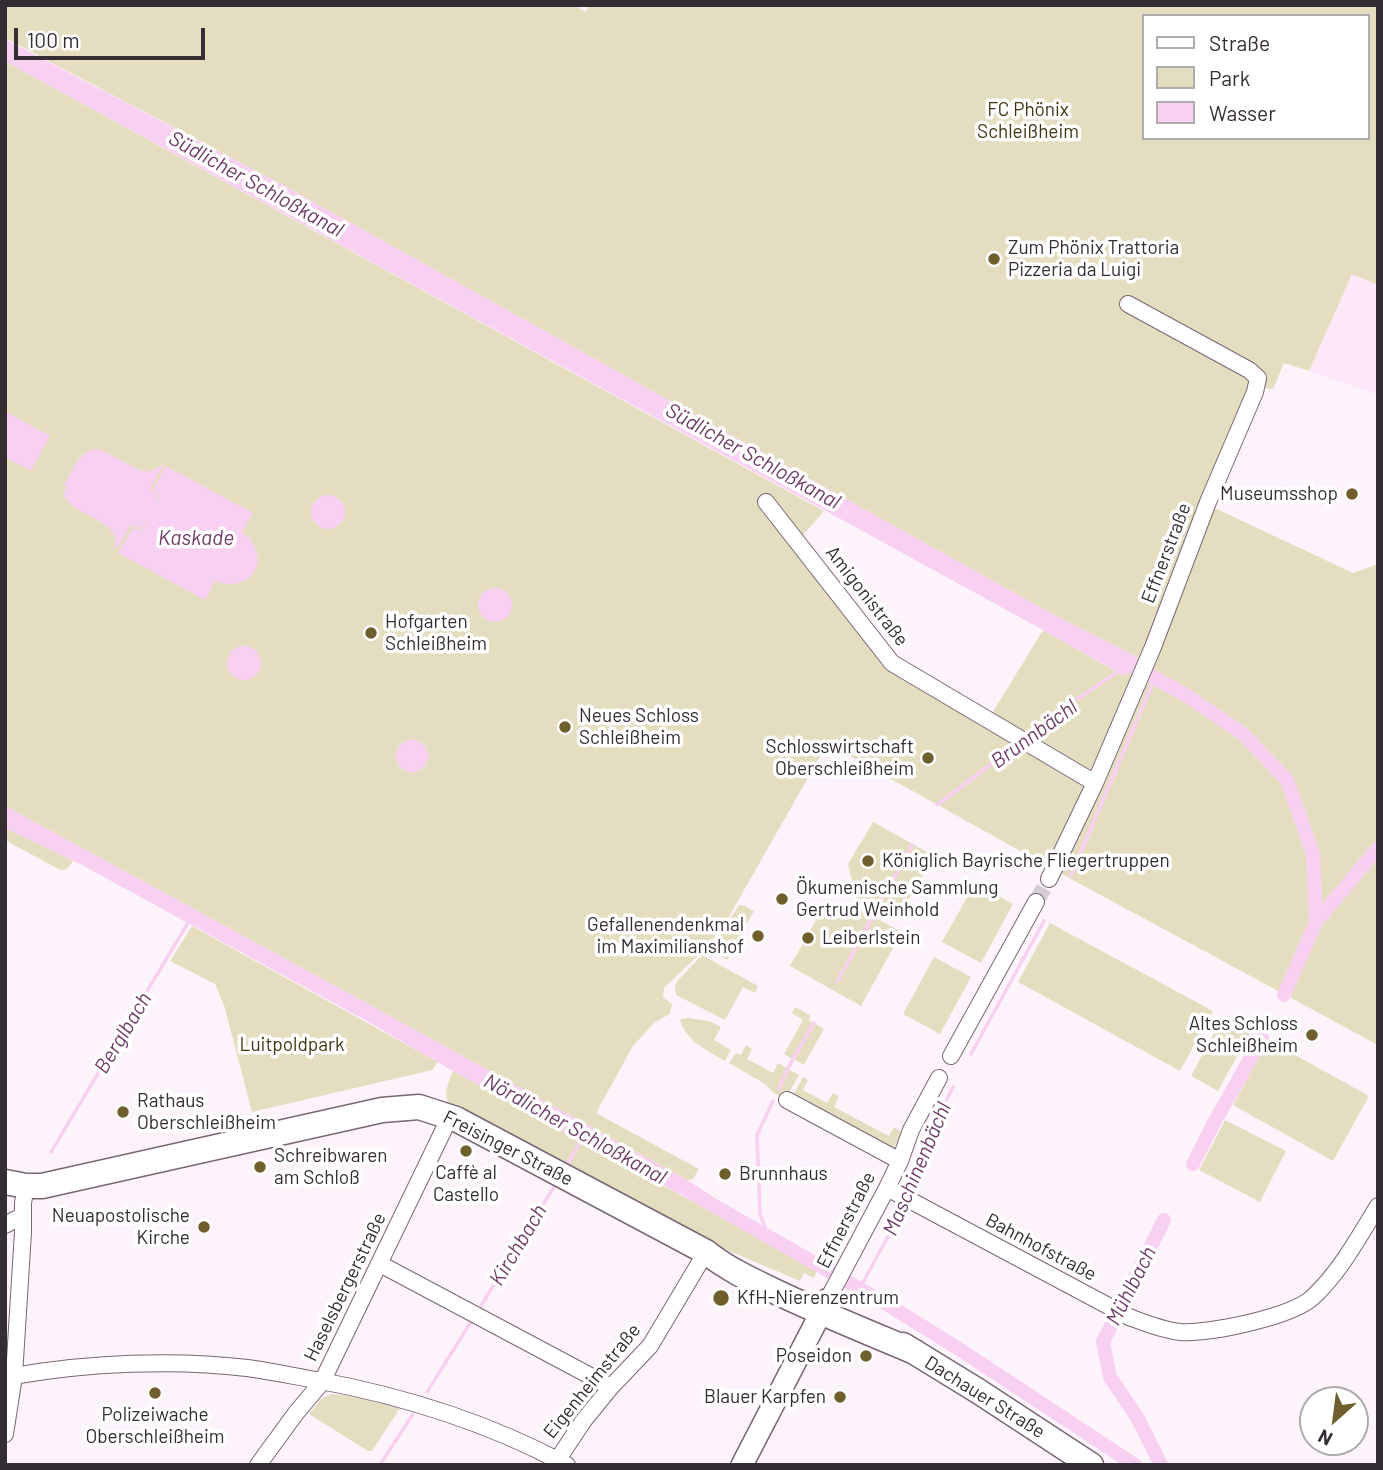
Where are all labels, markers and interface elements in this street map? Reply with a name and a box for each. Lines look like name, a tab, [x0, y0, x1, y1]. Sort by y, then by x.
scale bar	[18, 14, 208, 58]
legend	[1142, 14, 1369, 140]
text: 100 m	[27, 27, 80, 52]
text: Straße	[1209, 30, 1270, 55]
text: Park	[1209, 65, 1250, 90]
park label: FC Phönix Schleißheim	[977, 99, 1079, 143]
text: Wasser	[1209, 100, 1276, 125]
water label: Südlicher Schloßkanal	[164, 125, 348, 243]
place label: Zum Phönix Trattoria Pizzeria da Luigi	[1008, 237, 1179, 281]
marker: Zum Phönix Trattoria Pizzeria da Luigi	[986, 251, 1002, 267]
water label: Südlicher Schloßkanal	[661, 397, 845, 515]
place label: Museumsshop	[1220, 483, 1338, 505]
marker: Museumsshop	[1344, 486, 1360, 502]
street label: Effnerstraße	[1136, 500, 1196, 606]
water label: Kaskade	[158, 525, 234, 551]
street label: Amigonistraße	[821, 541, 913, 651]
place label: Hofgarten Schleißheim	[385, 611, 487, 655]
marker: Hofgarten Schleißheim	[363, 625, 379, 641]
water label: Brunnbächl	[986, 694, 1082, 774]
place label: Neues Schloss Schleißheim	[579, 705, 699, 749]
marker: Neues Schloss Schleißheim	[557, 719, 573, 735]
place label: Schlosswirtschaft Oberschleißheim	[765, 736, 914, 780]
marker: Schlosswirtschaft Oberschleißheim	[920, 750, 936, 766]
place label: Königlich Bayrische Fliegertruppen	[882, 850, 1170, 872]
marker: Königlich Bayrische Fliegertruppen	[860, 853, 876, 869]
place label: Ökumenische Sammlung Gertrud Weinhold	[796, 877, 999, 921]
marker: Ökumenische Sammlung Gertrud Weinhold	[774, 891, 790, 907]
place label: Gefallenendenkmal im Maximilianshof	[587, 914, 744, 958]
place label: Leiberlstein	[822, 927, 920, 949]
marker: Gefallenendenkmal im Maximilianshof	[750, 928, 766, 944]
marker: Leiberlstein	[800, 930, 816, 946]
water label: Berglbach	[89, 988, 157, 1078]
place label: Altes Schloss Schleißheim	[1189, 1013, 1298, 1057]
marker: Altes Schloss Schleißheim	[1304, 1027, 1320, 1043]
park label: Luitpoldpark	[240, 1034, 344, 1056]
water label: Nördlicher Schloßkanal	[479, 1068, 671, 1190]
place label: Rathaus Oberschleißheim	[137, 1090, 276, 1134]
water label: Maschinenbächl	[878, 1098, 956, 1240]
marker: Rathaus Oberschleißheim	[115, 1104, 131, 1120]
street label: Freisinger Straße	[439, 1105, 577, 1191]
marker: Caffè al Castello	[458, 1143, 474, 1159]
place label: Schreibwaren am Schloß	[274, 1145, 388, 1189]
marker: Schreibwaren am Schloß	[252, 1159, 268, 1175]
place label: Caffè al Castello	[433, 1162, 499, 1206]
place label: Brunnhaus	[739, 1163, 828, 1185]
marker: Brunnhaus	[717, 1166, 733, 1182]
street label: Effnerstraße	[812, 1168, 880, 1272]
water label: Kirchbach	[484, 1200, 552, 1290]
place label: Neuapostolische Kirche	[52, 1205, 190, 1249]
street label: Bahnhofstraße	[982, 1208, 1100, 1286]
street label: Haselsbergerstraße	[299, 1209, 391, 1365]
marker: Neuapostolische Kirche	[196, 1219, 212, 1235]
water label: Mühlbach	[1100, 1242, 1162, 1330]
place label: KfH-Nierenzentrum	[737, 1287, 899, 1309]
marker: KfH-Nierenzentrum	[711, 1288, 731, 1308]
street label: Eigenheimstraße	[539, 1319, 645, 1443]
place label: Poseidon	[776, 1345, 852, 1367]
marker: Poseidon	[858, 1348, 874, 1364]
street label: Dachauer Straße	[921, 1351, 1049, 1443]
marker: Polizeiwache Oberschleißheim	[147, 1385, 163, 1401]
place label: Blauer Karpfen	[704, 1386, 826, 1408]
north arrow	[1299, 1386, 1369, 1456]
marker: Blauer Karpfen	[832, 1389, 848, 1405]
place label: Polizeiwache Oberschleißheim	[85, 1404, 225, 1448]
text: N	[1314, 1425, 1336, 1451]

